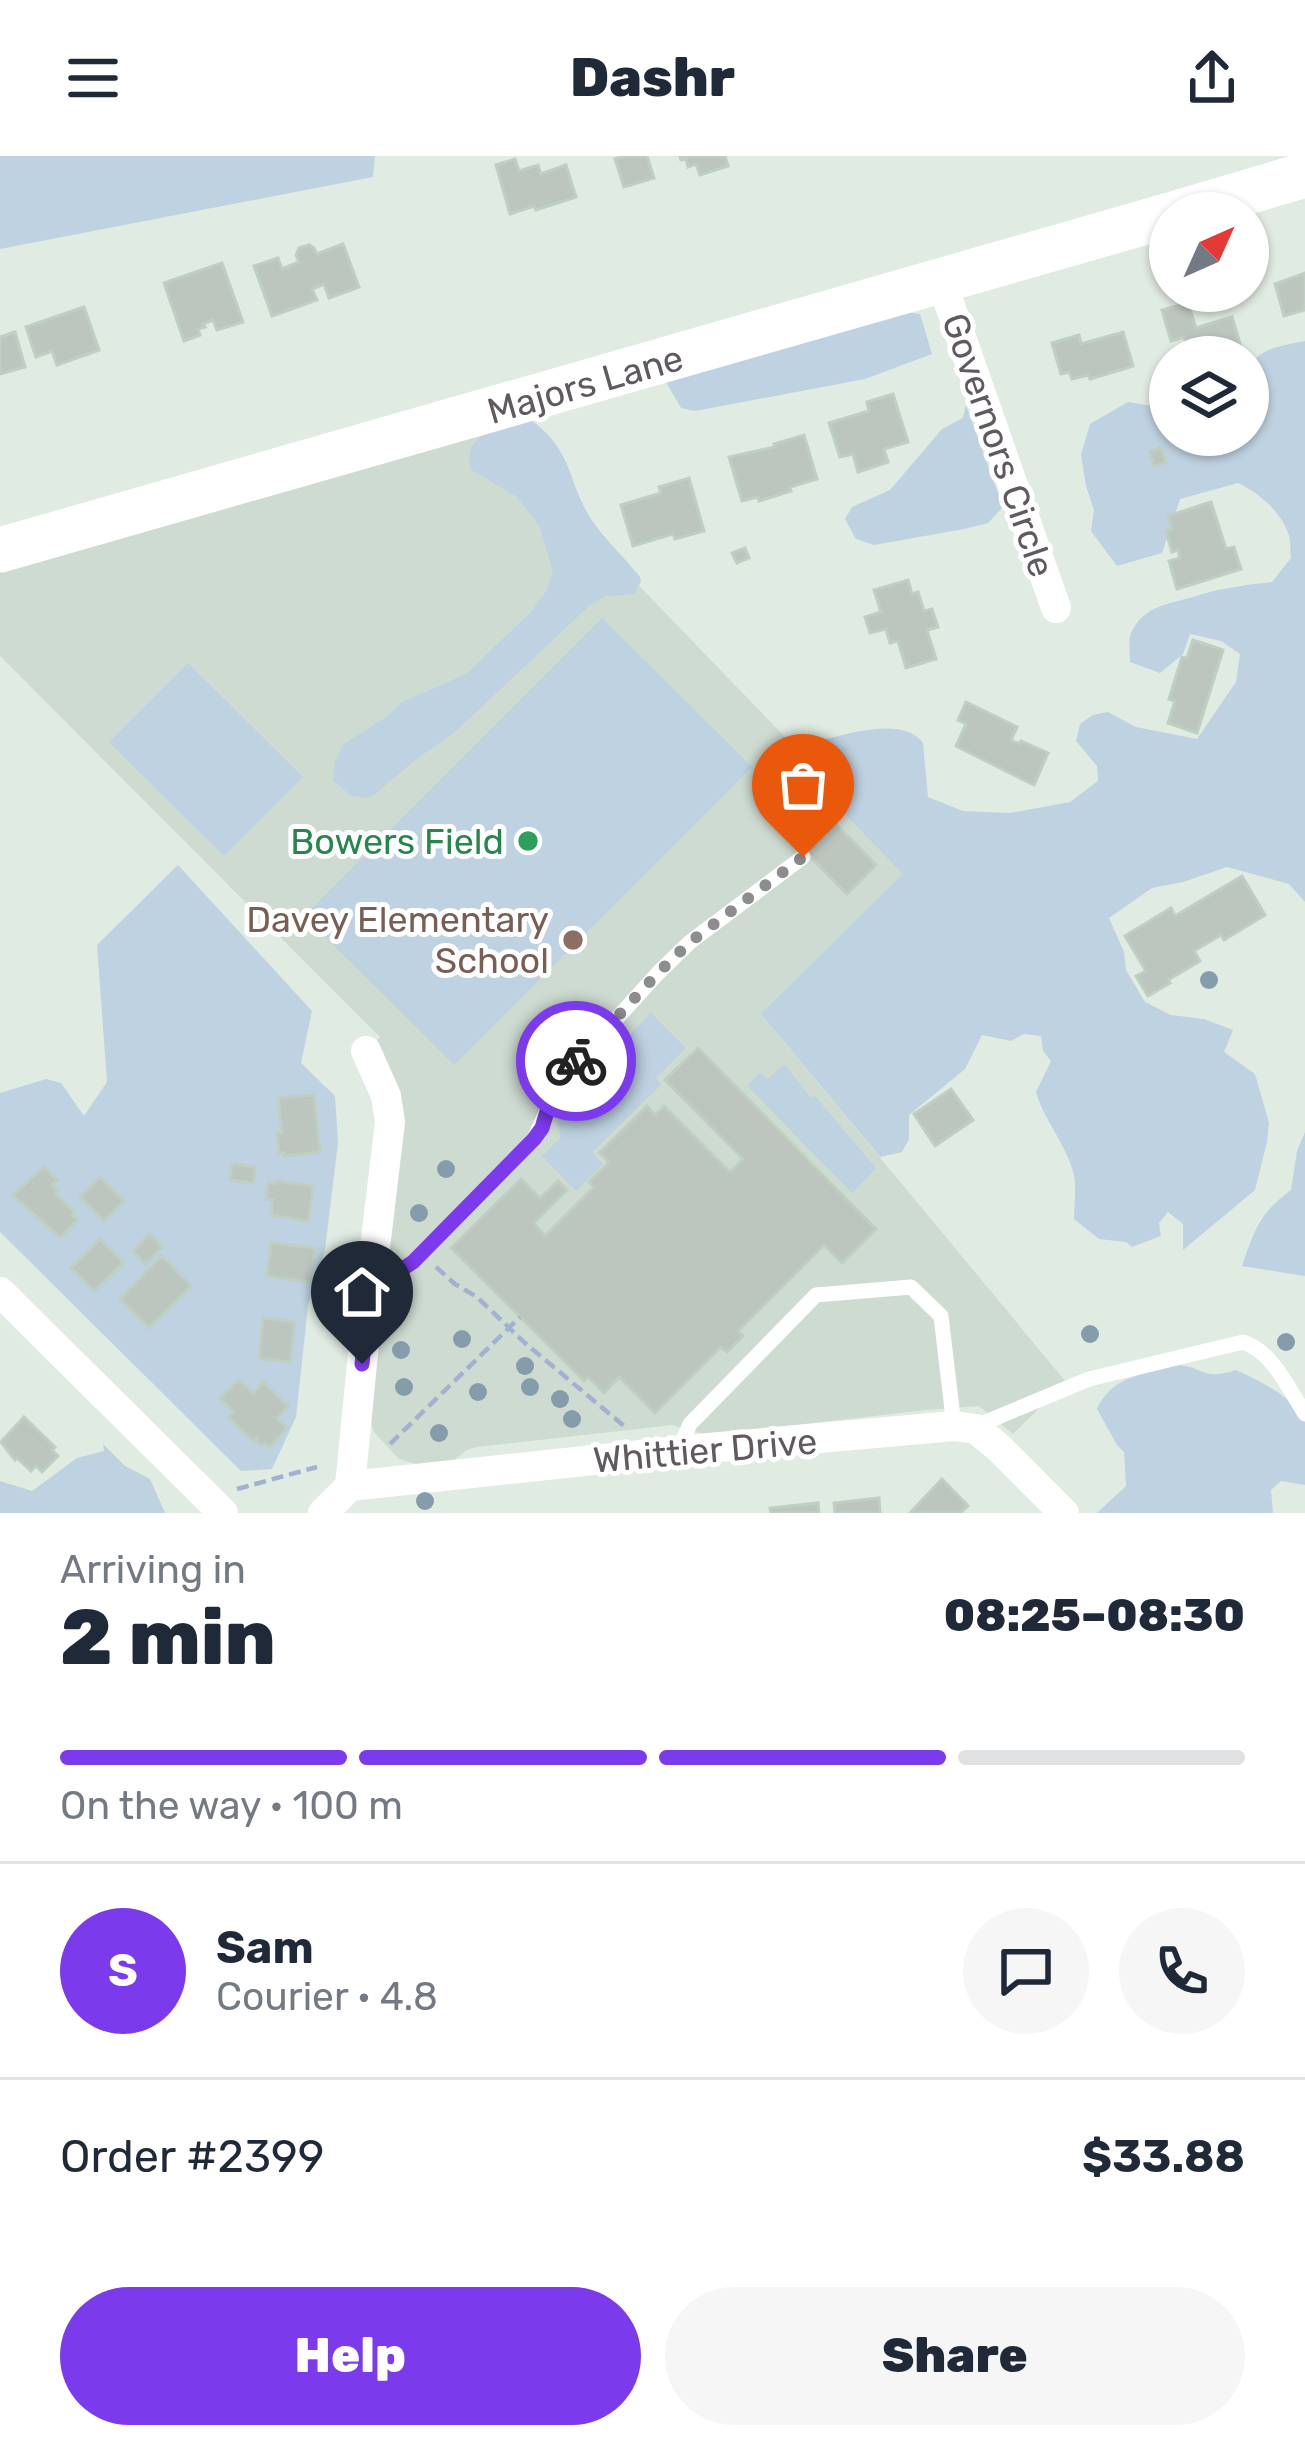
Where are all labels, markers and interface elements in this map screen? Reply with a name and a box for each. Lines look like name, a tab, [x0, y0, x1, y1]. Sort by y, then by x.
icon: menu	[60, 45, 126, 111]
icon: share	[1179, 45, 1245, 111]
text: Dashr	[570, 46, 735, 110]
north arrow	[1149, 192, 1269, 312]
map controls	[1149, 192, 1269, 456]
street label: Governors Circle	[933, 308, 1064, 583]
street label: Majors Lane	[482, 336, 688, 433]
button: layers	[1149, 336, 1269, 456]
pin	[752, 734, 854, 857]
icon: bag	[770, 752, 836, 818]
place label: Bowers Field	[290, 820, 504, 863]
marker: Bowers Field	[515, 828, 541, 854]
place label: Davey Elementary School	[246, 898, 549, 982]
marker: Davey Elementary School	[560, 927, 586, 953]
courier	[516, 1001, 636, 1121]
icon: bike	[543, 1028, 609, 1094]
pin	[311, 1241, 413, 1364]
icon: home	[329, 1259, 395, 1325]
street label: Whittier Drive	[591, 1419, 819, 1482]
text: Arriving in	[60, 1547, 246, 1593]
text: 08:25–08:30	[944, 1589, 1245, 1642]
text: 2 min	[60, 1591, 276, 1684]
text: On the way · 100 m	[60, 1783, 403, 1829]
button: chat	[963, 1908, 1089, 2034]
button: phone	[1119, 1908, 1245, 2034]
text: Sam	[216, 1921, 314, 1974]
text: S	[108, 1944, 138, 1997]
text: Courier · 4.8	[216, 1974, 438, 2020]
text: Order #2399	[60, 2130, 324, 2183]
text: $33.88	[1082, 2130, 1245, 2183]
button: Help	[60, 2287, 641, 2425]
button: Share	[665, 2287, 1245, 2425]

